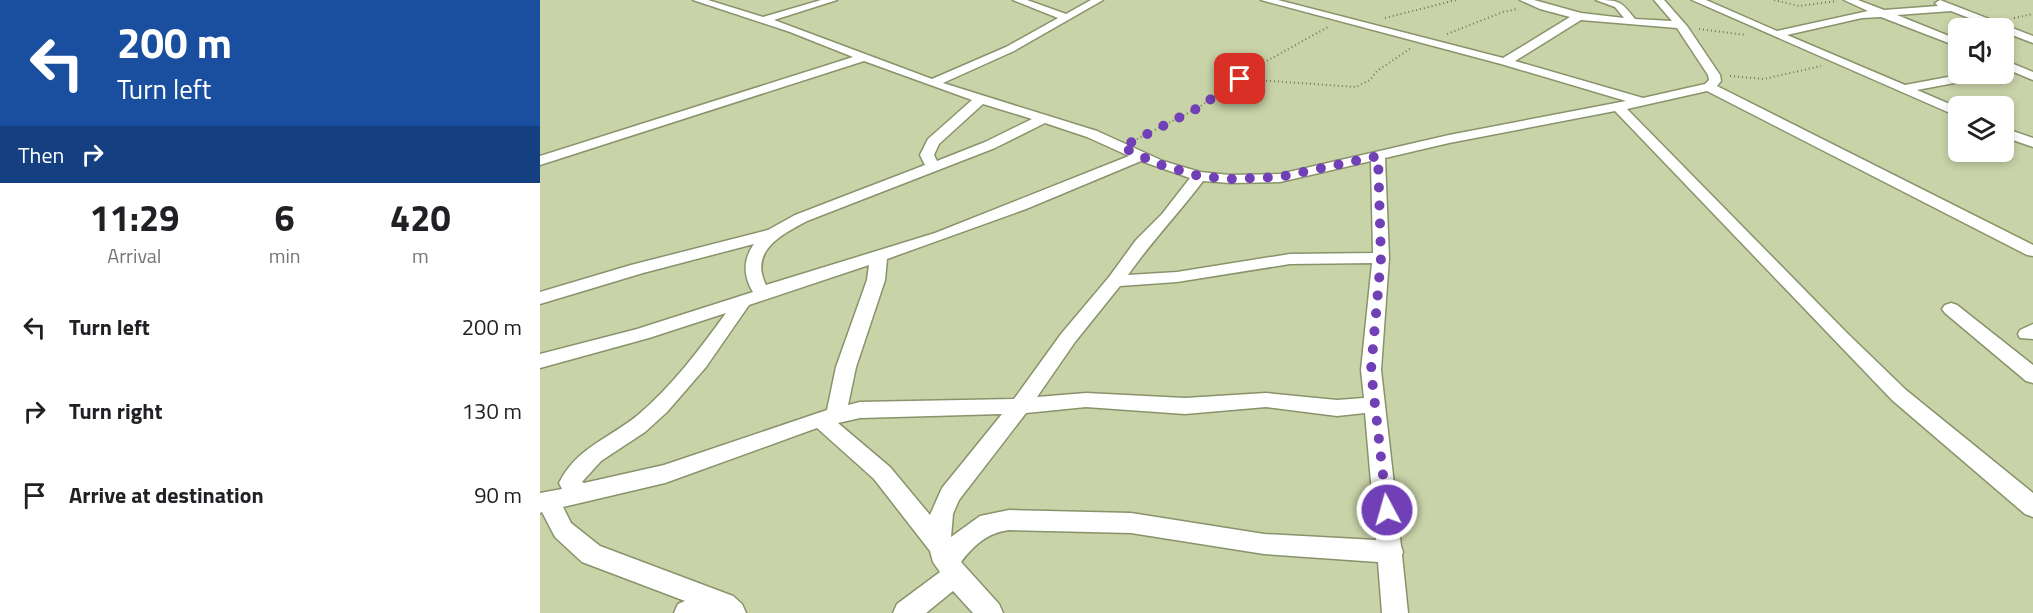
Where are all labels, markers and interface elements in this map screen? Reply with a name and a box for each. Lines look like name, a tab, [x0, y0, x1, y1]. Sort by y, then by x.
text: 200 m	[117, 10, 232, 74]
map controls	[1948, 18, 2014, 162]
button: sound	[1948, 18, 2014, 84]
icon: left	[18, 24, 96, 102]
pin	[1214, 53, 1265, 104]
icon: arrive	[1223, 62, 1256, 95]
text: Turn left	[117, 68, 211, 109]
button: layers	[1948, 96, 2014, 162]
text: Then	[18, 138, 64, 172]
icon: right	[76, 138, 109, 171]
text: 11:29	[89, 190, 179, 245]
text: 6	[275, 190, 295, 245]
text: 420	[390, 190, 451, 245]
text: Arrival	[107, 240, 162, 271]
text: min	[269, 240, 301, 271]
text: m	[412, 240, 429, 271]
text: Turn left	[69, 310, 150, 344]
text: 200 m	[462, 310, 522, 344]
icon: left	[18, 311, 51, 344]
text: Turn right	[69, 394, 163, 428]
text: 130 m	[462, 394, 522, 428]
icon: right	[18, 395, 51, 428]
text: Arrive at destination	[69, 478, 264, 512]
text: 90 m	[474, 478, 522, 512]
position arrow	[1355, 478, 1419, 542]
icon: arrive	[18, 479, 51, 512]

